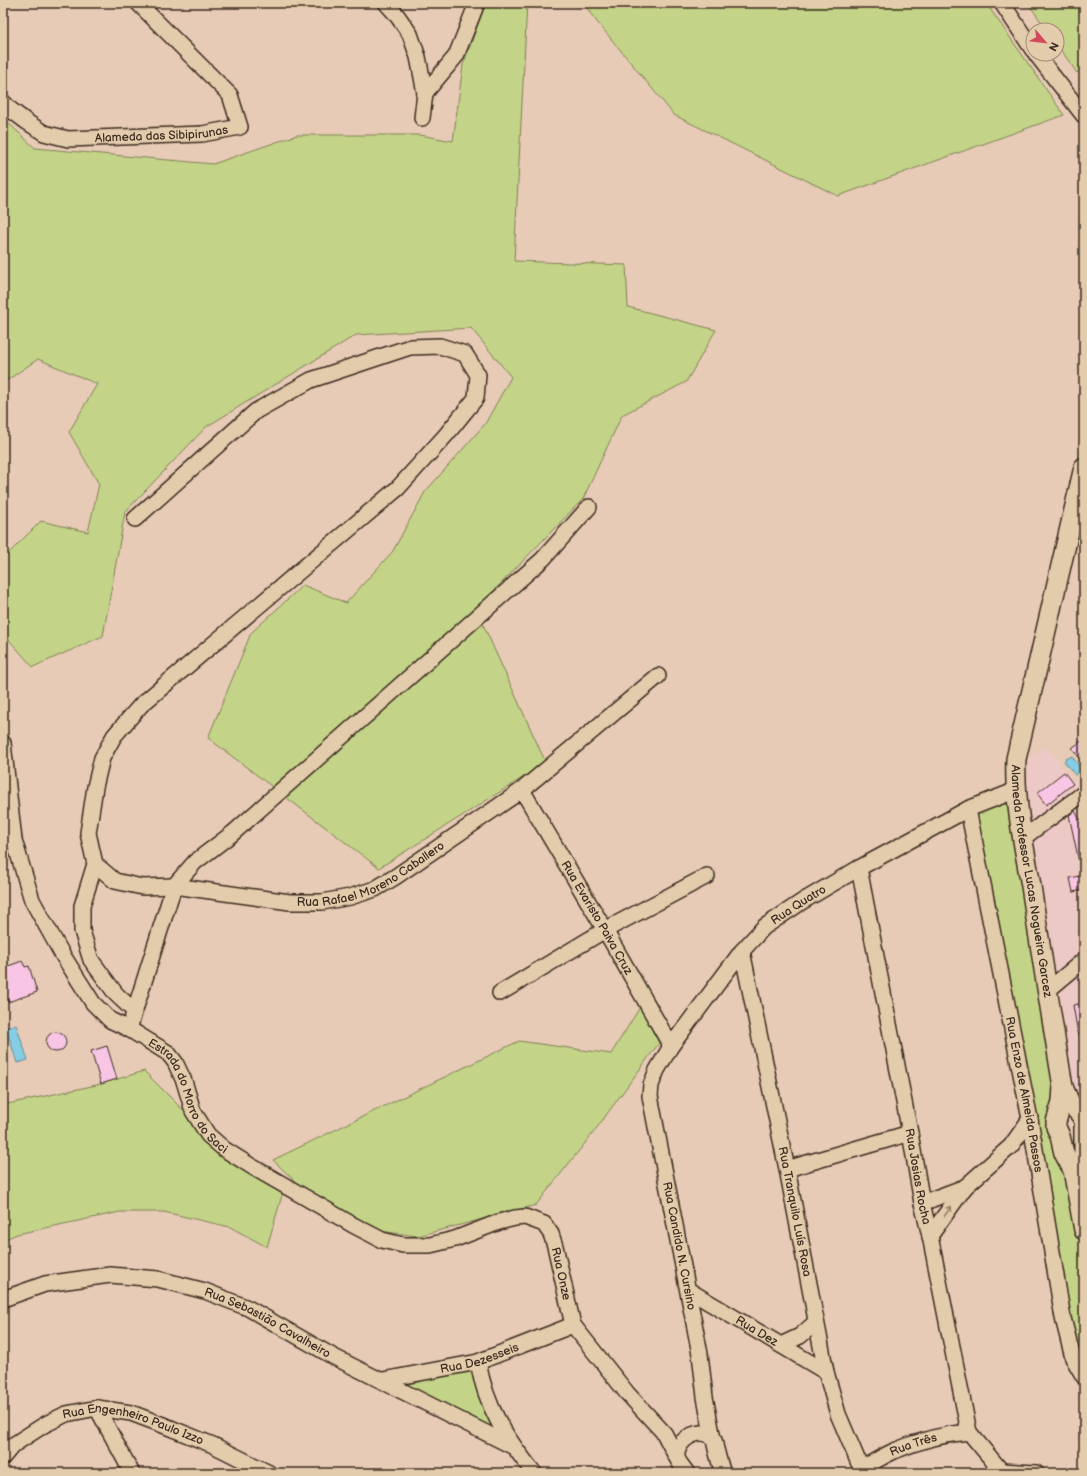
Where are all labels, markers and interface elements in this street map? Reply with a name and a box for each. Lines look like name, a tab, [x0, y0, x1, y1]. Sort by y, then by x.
north arrow	[1025, 22, 1065, 62]
text: N	[1046, 40, 1061, 53]
street label: Alameda das Sibipirunas	[95, 122, 229, 145]
street label: Alameda Professor Lucas Nogueira Garcez	[1008, 765, 1056, 998]
street label: Rua Rafael Moreno Caballero	[297, 838, 447, 910]
street label: Rua Evaristo Paiva Cruz	[558, 858, 636, 977]
street label: Rua Quatro	[768, 882, 829, 928]
street label: Rua Enzo de Almeida Passos	[1002, 1015, 1046, 1174]
street label: Estrada do Morro do Saci	[145, 1035, 231, 1157]
street label: Rua Josias Rocha	[902, 1127, 934, 1226]
street label: Rua Tranquilo Luís Rosa	[775, 1145, 815, 1278]
street label: Rua Candido N. Cursino	[659, 1181, 699, 1312]
one-way arrow	[944, 1206, 952, 1217]
street label: Rua Onze	[548, 1246, 575, 1302]
street label: Rua Sebastião Cavalheiro	[202, 1284, 334, 1361]
street label: Rua Dez	[733, 1312, 781, 1349]
street label: Rua Dezesseis	[439, 1339, 521, 1377]
street label: Rua Engenheiro Paulo Izzo	[61, 1400, 206, 1448]
street label: Rua Três	[887, 1430, 938, 1459]

